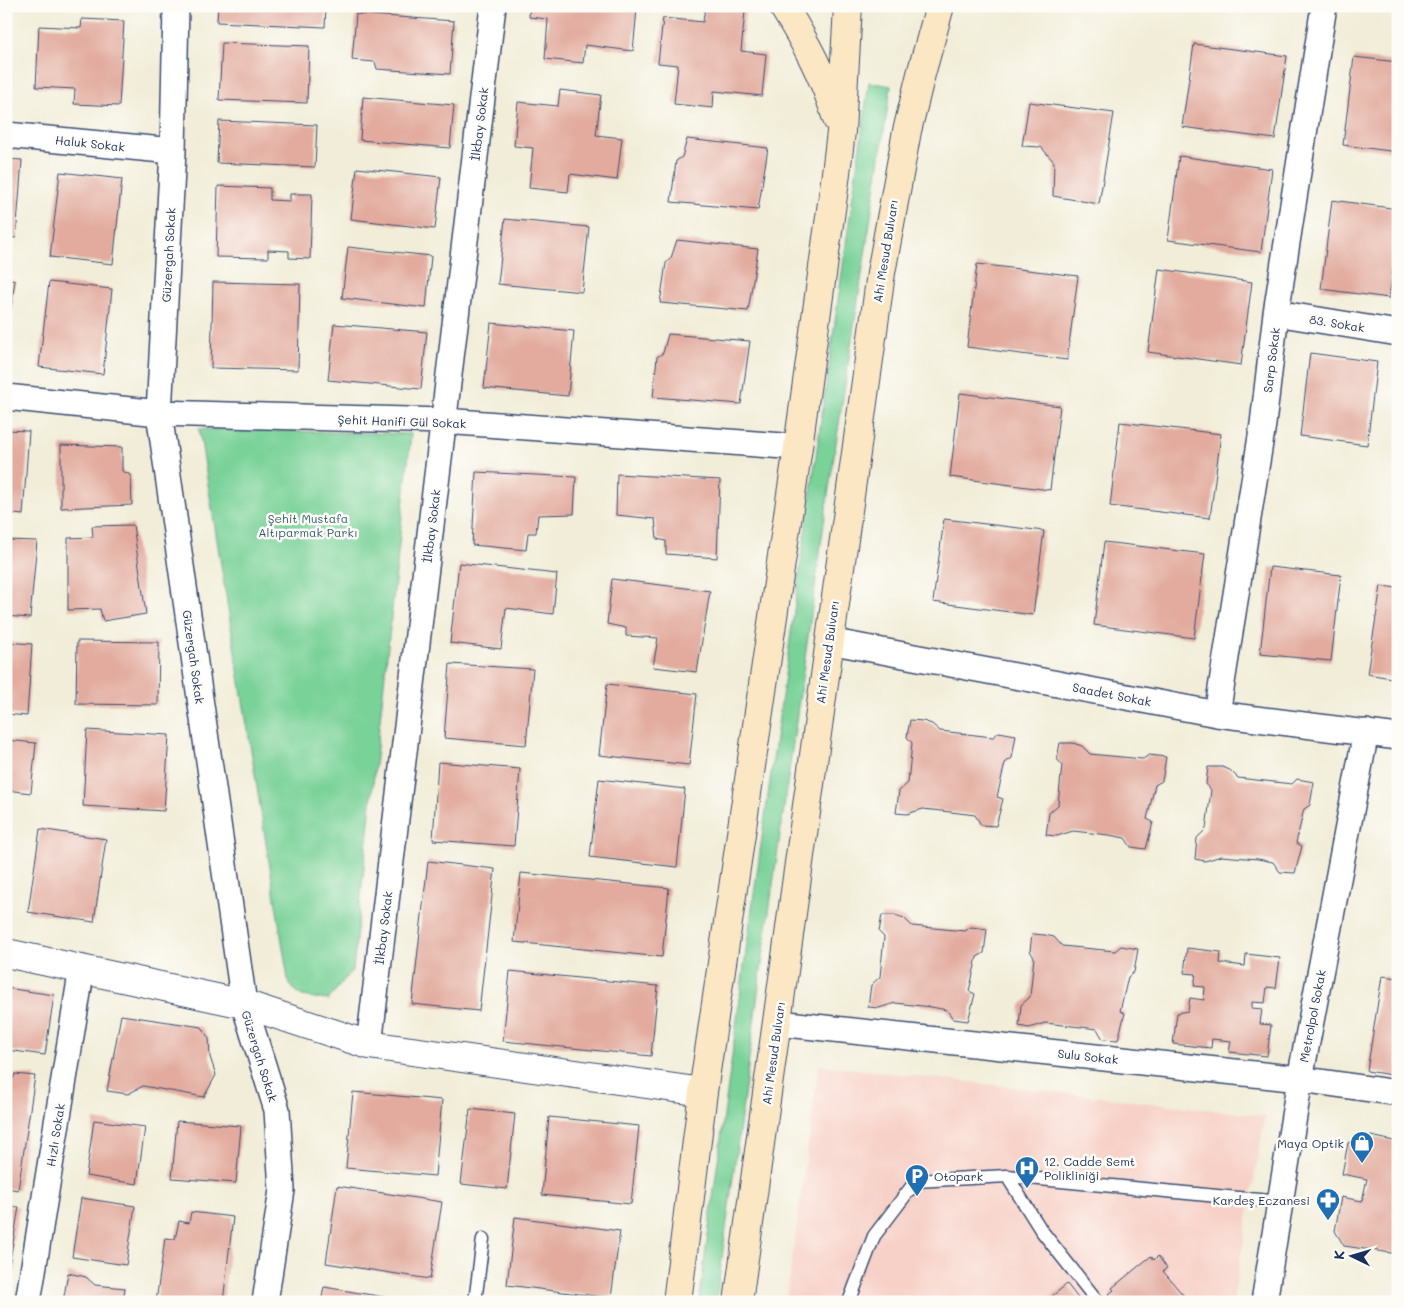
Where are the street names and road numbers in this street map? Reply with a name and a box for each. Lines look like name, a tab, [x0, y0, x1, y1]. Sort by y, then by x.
street label: İlkbay Sokak	[467, 86, 491, 162]
street label: Haluk Sokak	[54, 131, 126, 155]
street label: Ahi Mesud Bulvarı	[869, 198, 901, 304]
street label: Güzergah Sokak	[158, 207, 178, 303]
street label: 83. Sokak	[1308, 311, 1366, 335]
street label: Sarp Sokak	[1259, 326, 1283, 394]
street label: Şehit Hanifi Gül Sokak	[337, 411, 467, 431]
street label: İlkbay Sokak	[419, 488, 443, 564]
street label: Ahi Mesud Bulvarı	[812, 599, 842, 705]
street label: Güzergah Sokak	[179, 609, 209, 705]
street label: Saadet Sokak	[1071, 679, 1153, 709]
street label: İlkbay Sokak	[371, 890, 395, 966]
street label: Metrolpol Sokak	[1295, 968, 1329, 1064]
street label: Ahi Mesud Bulvarı	[758, 1000, 788, 1106]
street label: Güzergah Sokak	[239, 1008, 281, 1104]
street label: Sulu Sokak	[1057, 1045, 1119, 1067]
street label: Hızlı Sokak	[42, 1102, 68, 1168]

